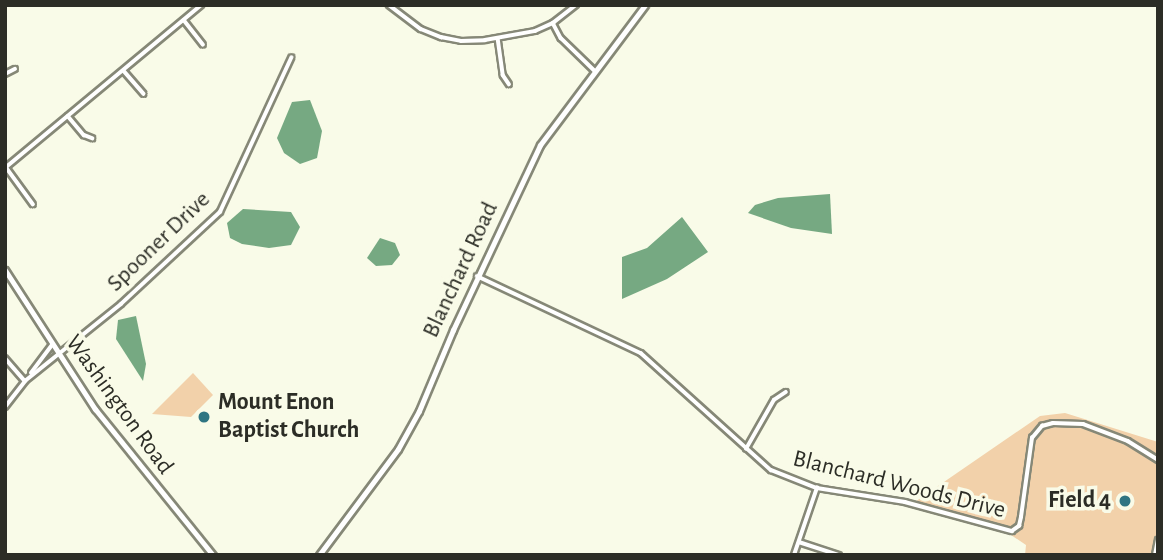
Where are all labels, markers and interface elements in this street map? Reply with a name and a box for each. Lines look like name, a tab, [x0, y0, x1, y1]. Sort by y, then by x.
street label: Spooner Drive	[102, 186, 216, 298]
street label: Blanchard Road	[417, 198, 505, 342]
street label: Washington Road	[59, 330, 179, 480]
place label: Mount Enon Baptist Church	[218, 389, 359, 445]
marker: Mount Enon Baptist Church	[196, 409, 212, 425]
street label: Blanchard Woods Drive	[790, 445, 1008, 525]
place label: Field 4	[1048, 487, 1111, 515]
marker: Field 4	[1117, 493, 1133, 509]

